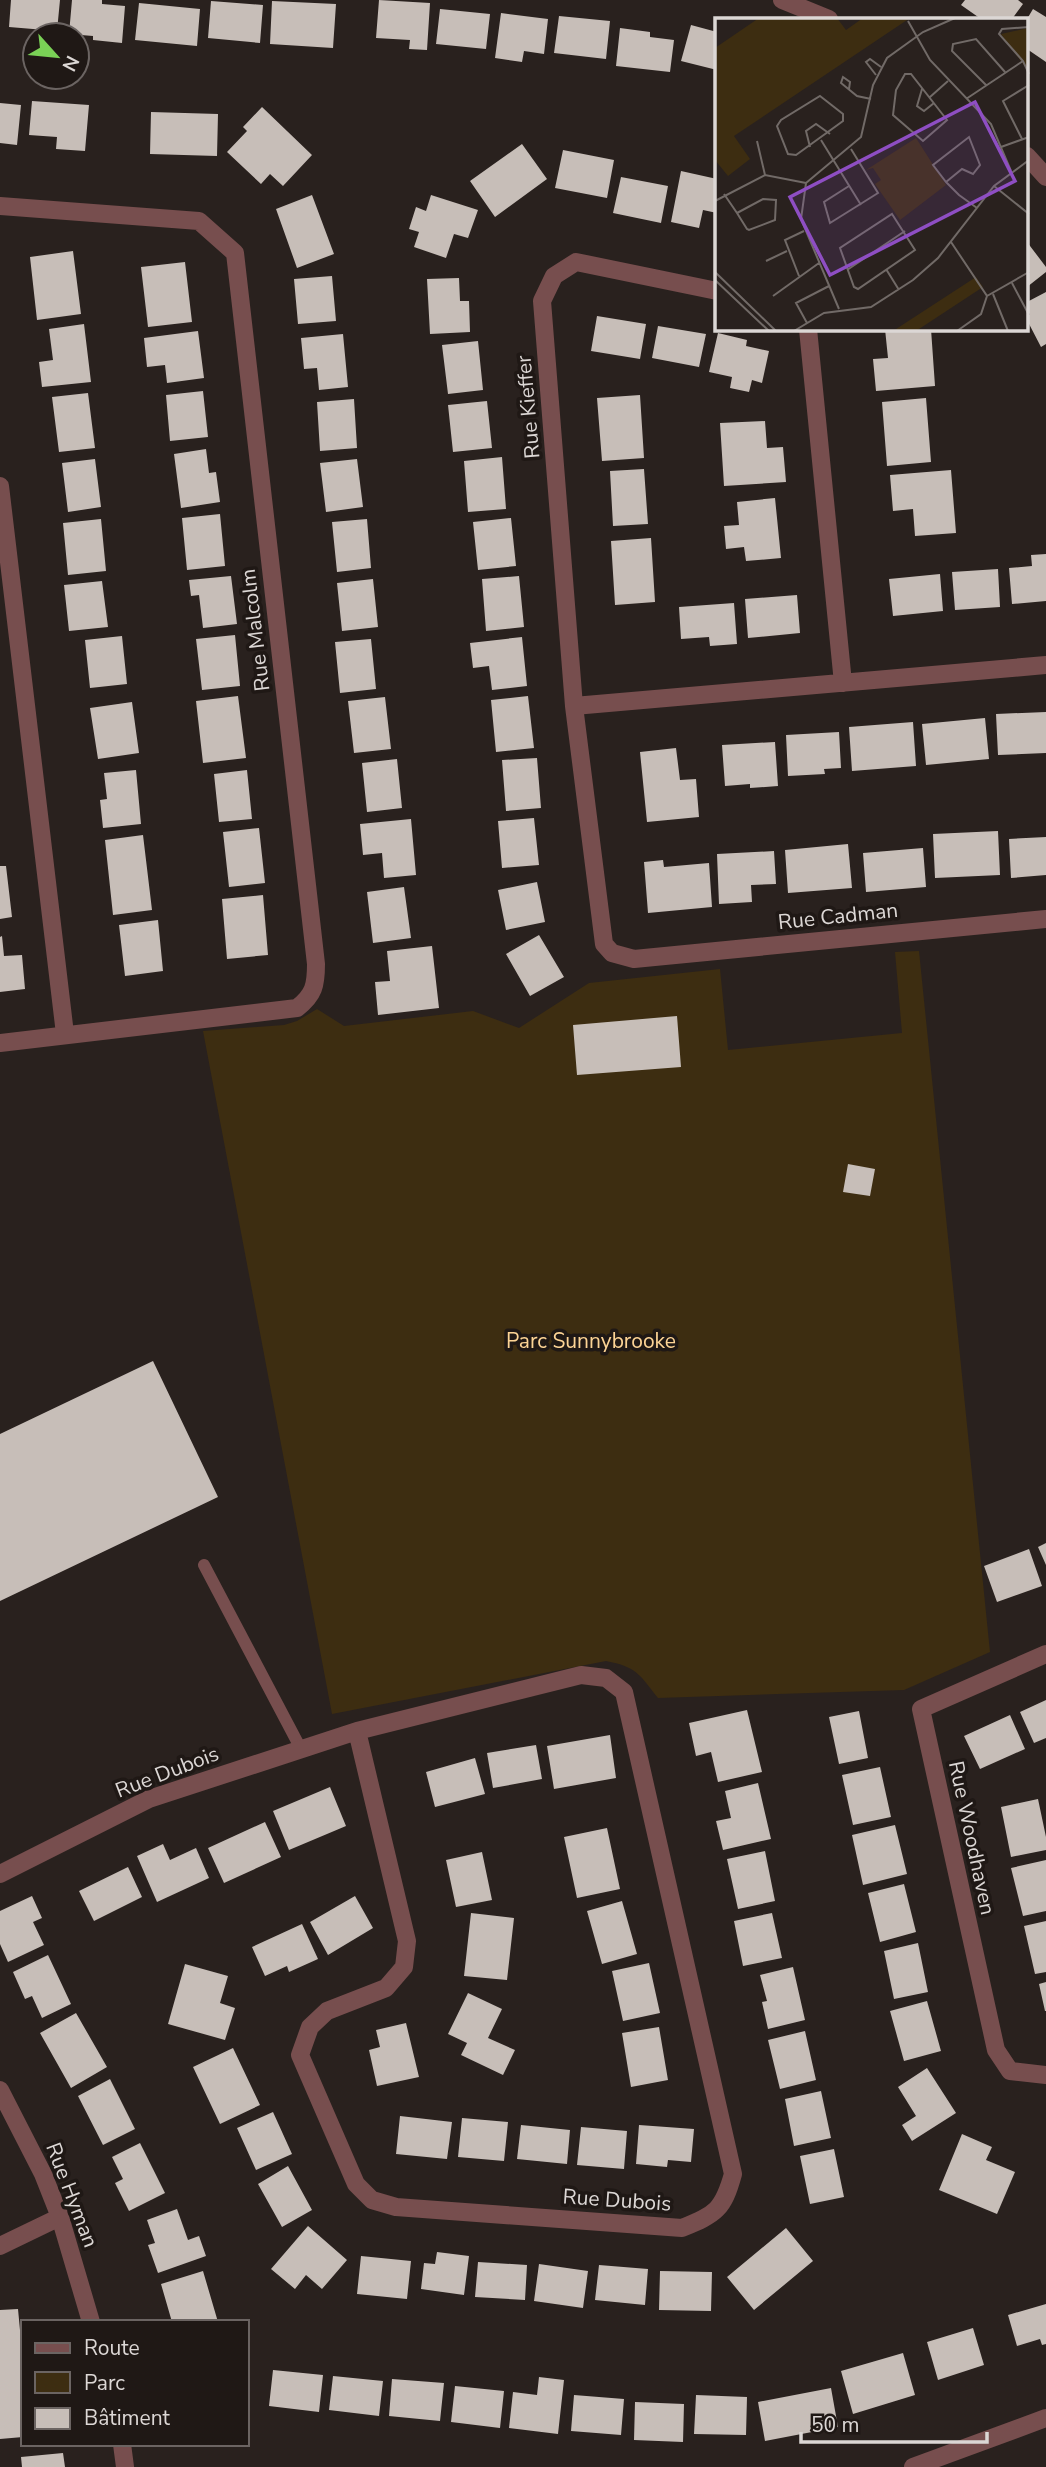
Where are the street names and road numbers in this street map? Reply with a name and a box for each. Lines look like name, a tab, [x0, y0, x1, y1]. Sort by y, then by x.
street label: Rue Kieffer	[509, 354, 546, 460]
street label: Rue Malcolm	[234, 567, 276, 693]
street label: Rue Cadman	[777, 896, 899, 936]
street label: Rue Dubois	[111, 1739, 223, 1805]
street label: Rue Woodhaven	[942, 1758, 1002, 1918]
street label: Rue Hyman	[39, 2139, 105, 2251]
street label: Rue Dubois	[562, 2182, 672, 2218]

